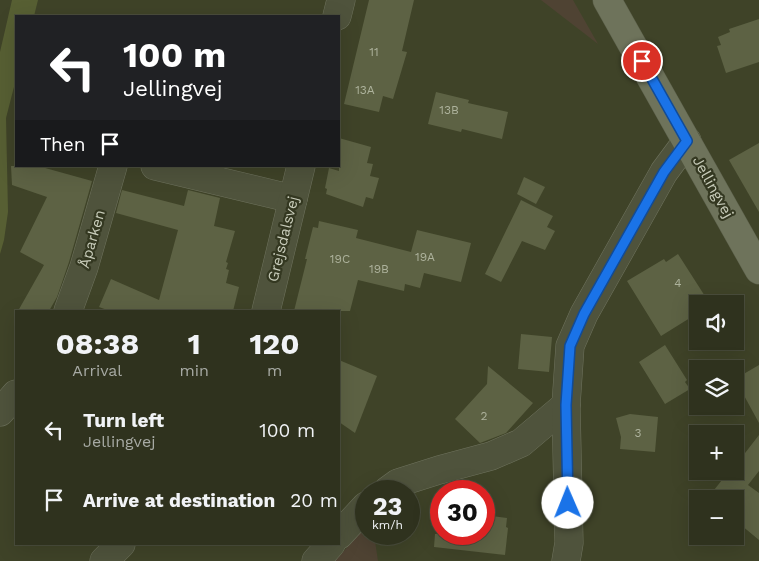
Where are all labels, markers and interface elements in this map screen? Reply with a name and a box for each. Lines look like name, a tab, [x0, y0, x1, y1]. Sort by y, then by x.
text: 100 m	[123, 34, 226, 76]
icon: left	[40, 35, 105, 100]
pin	[621, 40, 663, 82]
house number: 11	[369, 45, 379, 59]
icon: arrive	[628, 47, 656, 75]
text: Jellingvej	[123, 76, 223, 101]
house number: 13A	[355, 83, 375, 97]
house number: 13B	[439, 103, 459, 117]
icon: arrive	[96, 130, 124, 158]
text: Then	[40, 133, 86, 156]
street label: Jellingvej	[689, 153, 737, 221]
street label: Grejsdalsvej	[264, 194, 302, 284]
street label: Åparken	[75, 208, 109, 270]
house number: 19A	[415, 250, 435, 264]
house number: 19C	[330, 252, 350, 266]
house number: 19B	[369, 262, 389, 276]
house number: 4	[674, 276, 682, 290]
map controls	[689, 295, 744, 545]
button: sound	[689, 295, 744, 350]
text: 08:38	[55, 326, 139, 361]
text: 1	[188, 326, 201, 361]
text: 120	[249, 326, 300, 361]
button: layers	[689, 360, 744, 415]
text: Arrival	[72, 361, 122, 380]
text: min	[180, 361, 209, 380]
text: m	[267, 361, 282, 380]
text: Turn left	[83, 409, 164, 432]
house number: 2	[481, 409, 488, 423]
icon: left	[40, 416, 68, 444]
text: 100 m	[259, 419, 315, 442]
button: +	[689, 425, 744, 480]
house number: 3	[635, 426, 642, 440]
text: Jellingvej	[83, 432, 155, 451]
position arrow	[541, 476, 593, 528]
speed limit sign: 30	[430, 480, 495, 545]
icon: arrive	[40, 486, 68, 514]
text: Arrive at destination	[83, 489, 275, 512]
text: 20 m	[290, 489, 338, 512]
button: −	[689, 490, 744, 545]
text: 23	[373, 492, 402, 521]
text: km/h	[372, 518, 403, 532]

